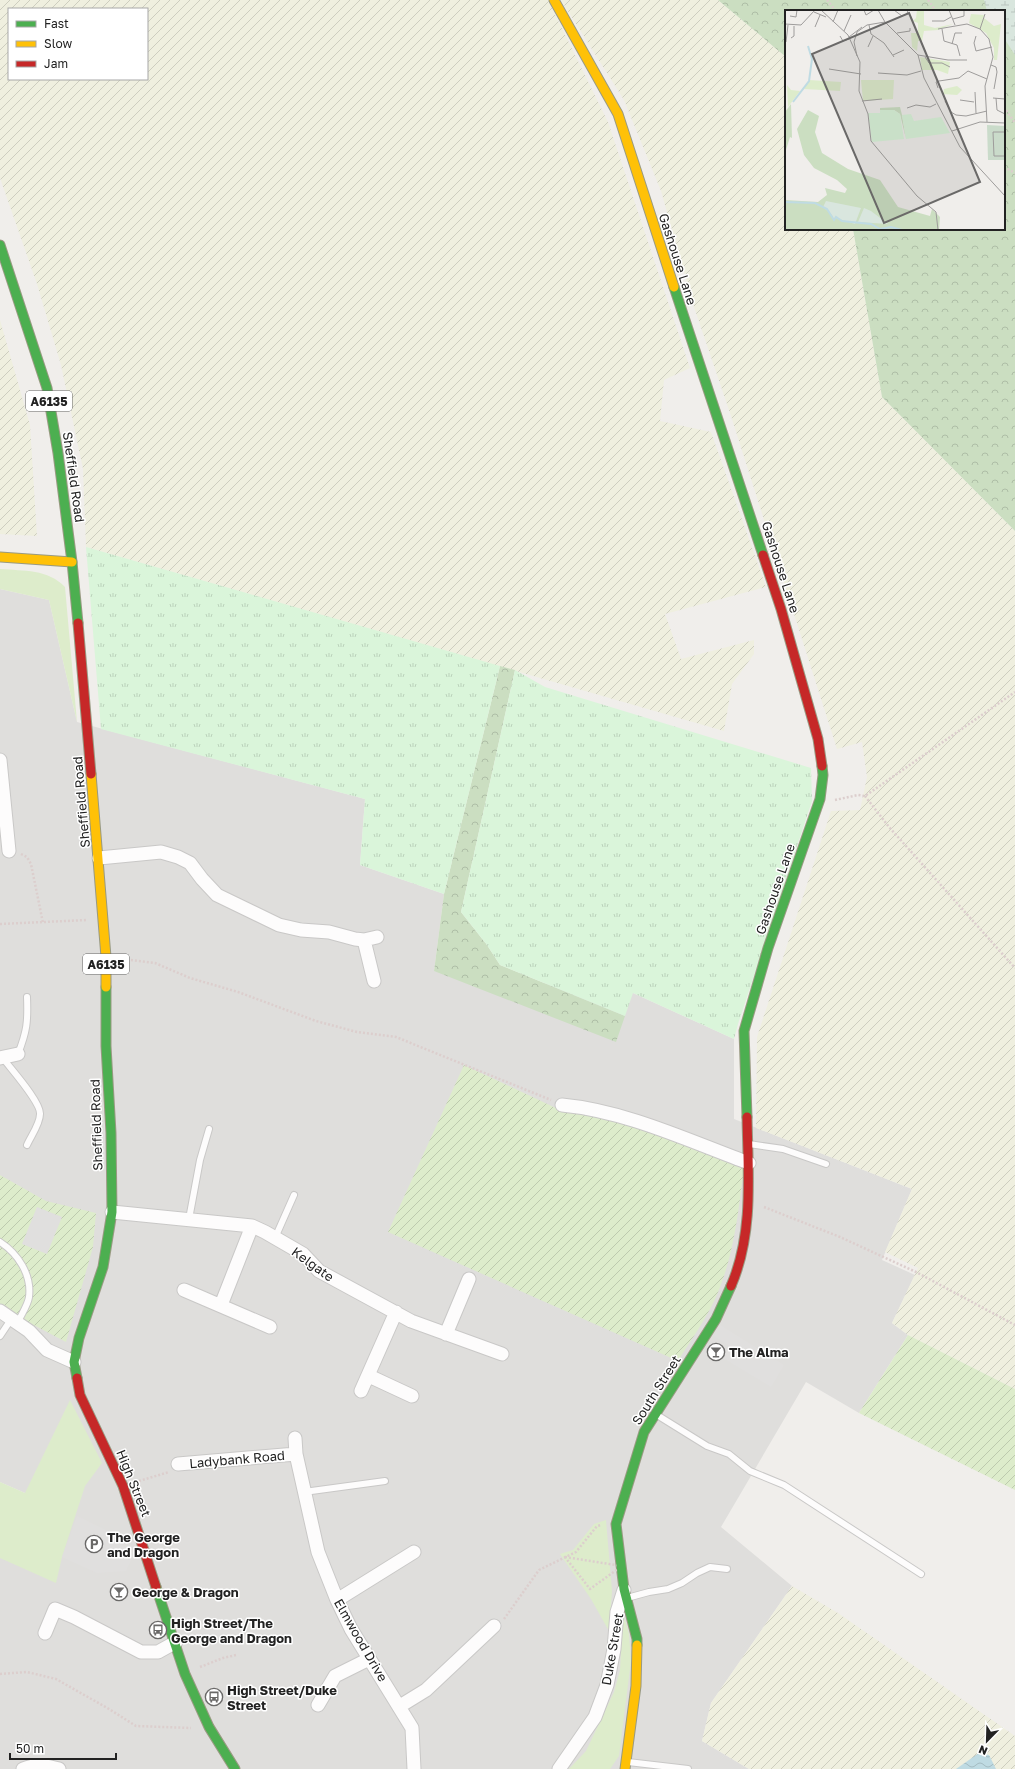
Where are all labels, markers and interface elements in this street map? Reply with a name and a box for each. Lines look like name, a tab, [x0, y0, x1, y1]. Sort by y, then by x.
legend	[8, 8, 148, 80]
inset map	[785, 10, 1005, 230]
text: Fast	[44, 16, 69, 31]
text: Slow	[44, 36, 72, 51]
text: Jam	[44, 56, 68, 71]
street label: Gashouse Lane	[656, 211, 700, 307]
road number: A6135	[26, 391, 72, 411]
street label: Sheffield Road	[60, 431, 88, 523]
street label: Gashouse Lane	[759, 519, 803, 615]
street label: Sheffield Road	[69, 756, 93, 848]
street label: Gashouse Lane	[752, 841, 798, 937]
road number: A6135	[83, 954, 129, 974]
street label: Sheffield Road	[86, 1079, 106, 1171]
street label: Kelgate	[289, 1243, 337, 1285]
bar icon: The Alma	[706, 1342, 726, 1362]
place label: The Alma	[729, 1344, 789, 1360]
street label: South Street	[628, 1352, 684, 1428]
street label: High Street	[113, 1447, 155, 1519]
street label: Ladybank Road	[189, 1447, 285, 1471]
place label: The George and Dragon	[107, 1529, 180, 1560]
parking icon: The George and Dragon	[84, 1534, 104, 1554]
bar icon: George & Dragon	[109, 1582, 129, 1602]
place label: George & Dragon	[132, 1584, 239, 1600]
street label: Elmwood Drive	[331, 1596, 391, 1684]
street label: Duke Street	[598, 1612, 626, 1686]
place label: High Street/The George and Dragon	[171, 1615, 292, 1646]
bus stop icon: High Street/The George and Dragon	[148, 1620, 168, 1640]
place label: High Street/Duke Street	[227, 1682, 337, 1713]
bus stop icon: High Street/Duke Street	[204, 1687, 224, 1707]
north arrow	[967, 1721, 1007, 1761]
scale bar	[10, 1735, 116, 1761]
text: 50 m	[16, 1741, 44, 1756]
text: N	[977, 1743, 989, 1758]

